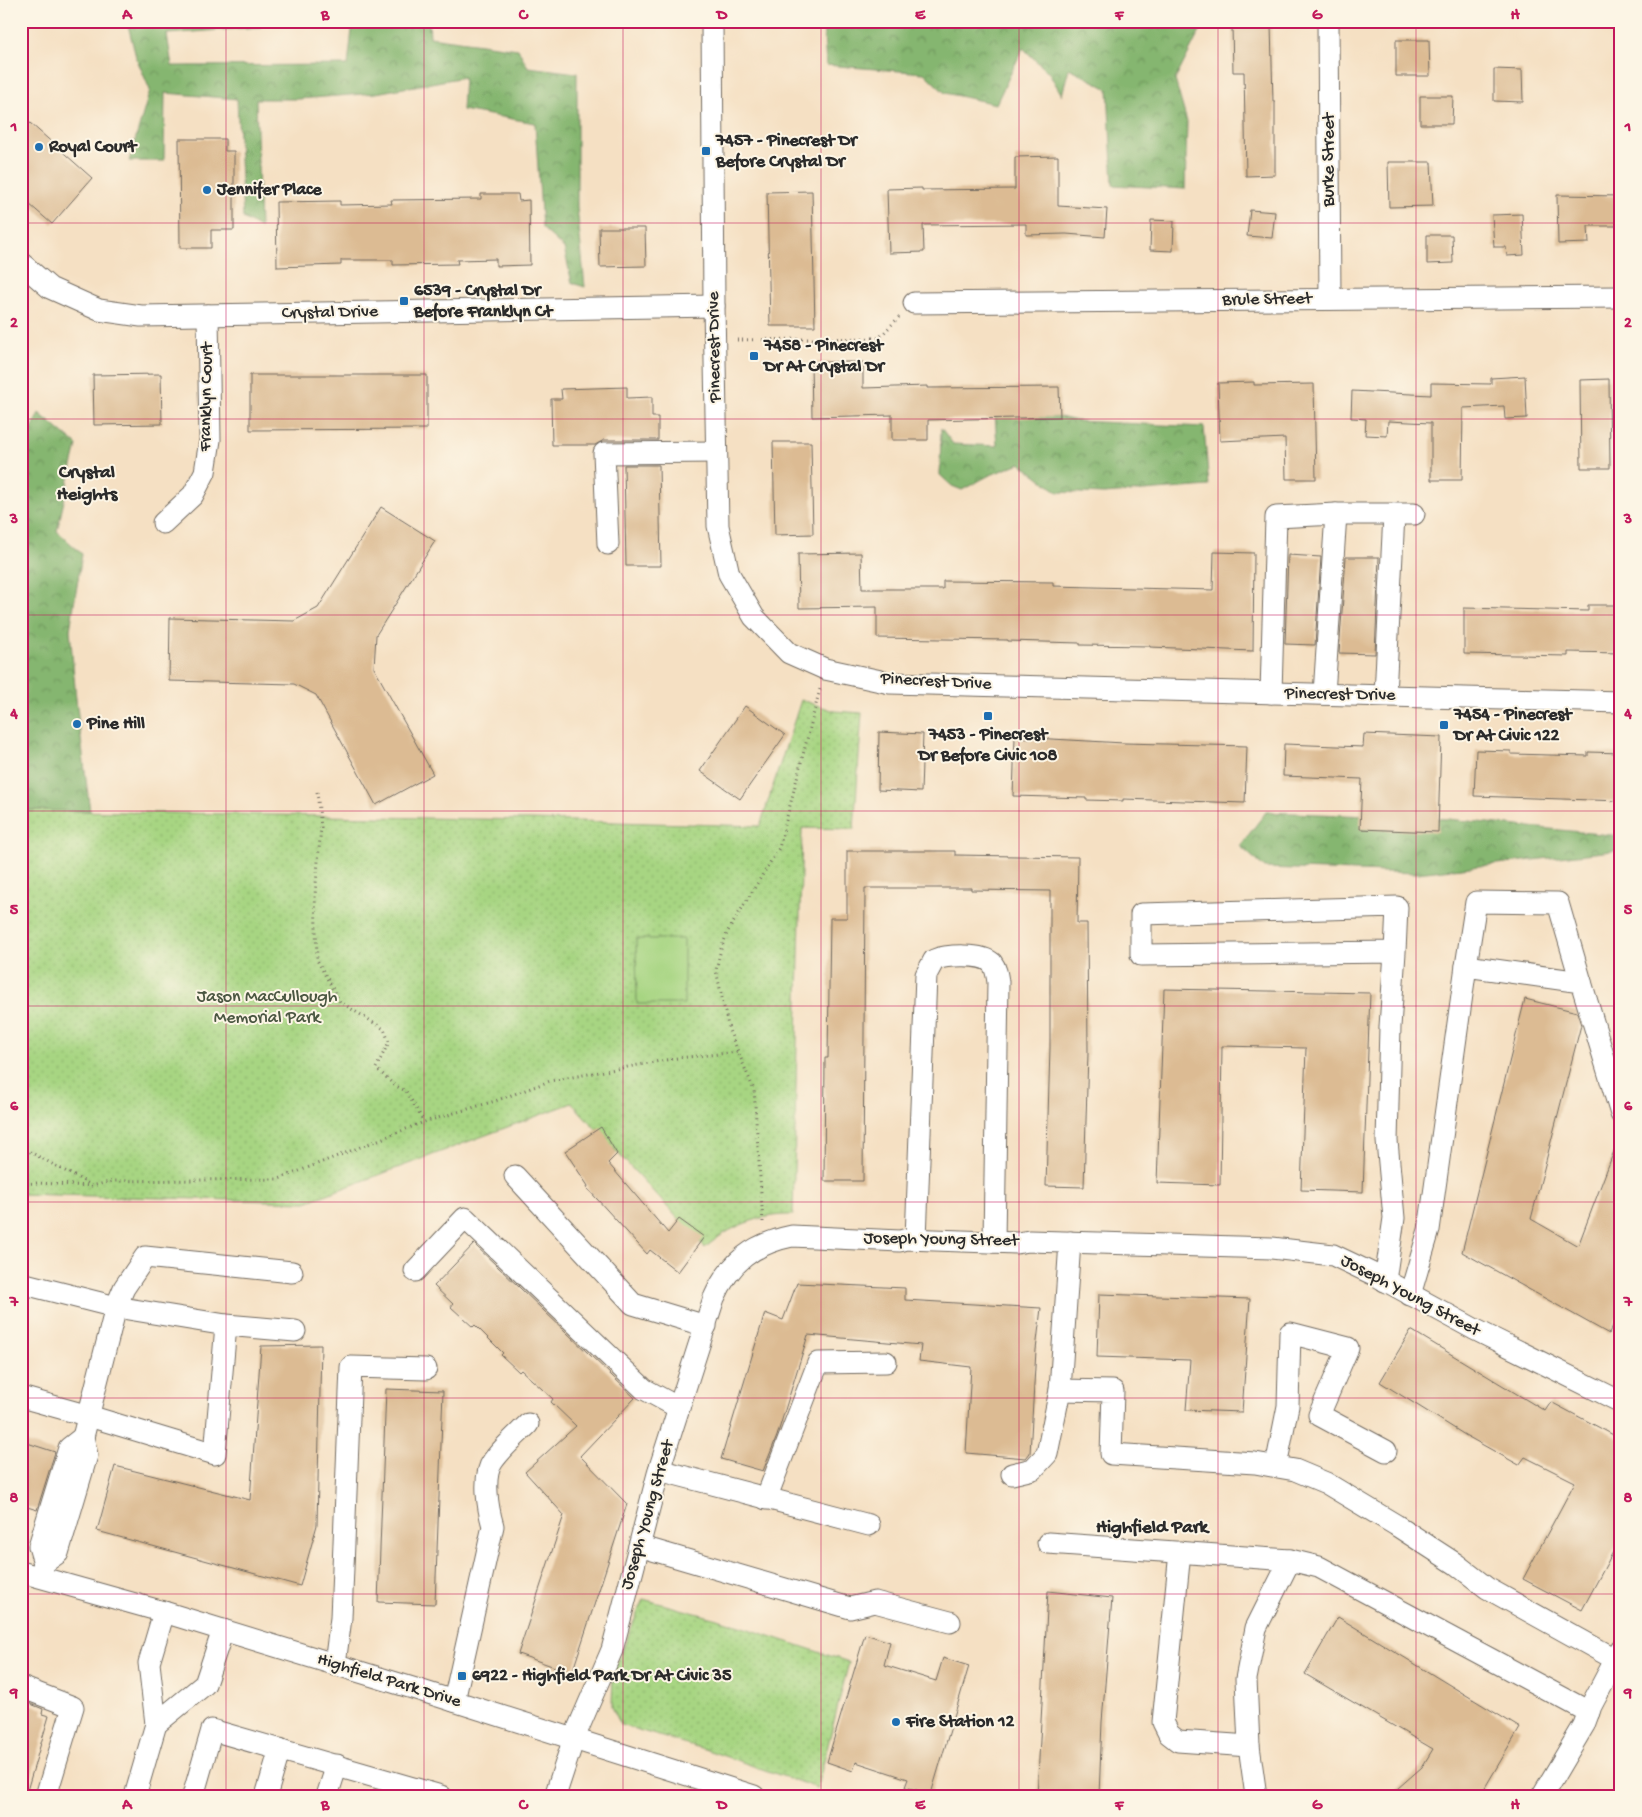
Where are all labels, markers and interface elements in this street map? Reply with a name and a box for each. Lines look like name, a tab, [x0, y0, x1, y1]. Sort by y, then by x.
text: A	[121, 7, 133, 26]
text: B	[320, 7, 330, 26]
text: C	[518, 7, 529, 26]
text: D	[715, 7, 728, 26]
text: E	[915, 7, 926, 26]
text: F	[1114, 7, 1125, 26]
text: G	[1312, 7, 1323, 26]
text: H	[1510, 7, 1520, 26]
street label: Burke Street	[1319, 112, 1340, 208]
text: 1	[10, 119, 17, 138]
text: 1	[1624, 119, 1631, 138]
place label: 7457 - Pinecrest Dr Before Crystal Dr	[715, 131, 859, 173]
place label: Royal Court	[48, 137, 138, 158]
marker: Royal Court	[33, 141, 45, 153]
marker: 7457 - Pinecrest Dr Before Crystal Dr	[700, 145, 712, 157]
place label: Jennifer Place	[216, 180, 322, 201]
marker: Jennifer Place	[201, 184, 213, 196]
place label: 6539 - Crystal Dr Before Franklyn Ct	[413, 281, 554, 323]
street label: Brule Street	[1221, 289, 1314, 311]
street label: Pinecrest Drive	[704, 291, 726, 404]
marker: 6539 - Crystal Dr Before Franklyn Ct	[398, 295, 410, 307]
street label: Crystal Drive	[282, 302, 379, 324]
text: 2	[10, 315, 18, 334]
text: 2	[1624, 315, 1632, 334]
place label: 7458 - Pinecrest Dr At Crystal Dr	[762, 336, 887, 378]
street label: Franklyn Court	[196, 341, 218, 453]
marker: 7458 - Pinecrest Dr At Crystal Dr	[748, 350, 760, 362]
district label: Crystal Heights	[57, 462, 118, 507]
text: 3	[9, 511, 18, 530]
text: 3	[1623, 511, 1632, 530]
street label: Pinecrest Drive	[879, 669, 993, 695]
street label: Pinecrest Drive	[1283, 684, 1396, 706]
place label: 7454 - Pinecrest Dr At Civic 122	[1452, 705, 1573, 747]
text: 4	[9, 706, 18, 725]
text: 4	[1623, 706, 1632, 725]
marker: 7453 - Pinecrest Dr Before Civic 108	[982, 710, 994, 722]
place label: Pine Hill	[86, 714, 145, 735]
marker: Pine Hill	[71, 718, 83, 730]
marker: 7454 - Pinecrest Dr At Civic 122	[1438, 719, 1450, 731]
place label: 7453 - Pinecrest Dr Before Civic 108	[917, 725, 1058, 767]
text: 5	[10, 902, 19, 921]
text: 5	[1624, 902, 1633, 921]
park label: Jason MacCullough Memorial Park	[197, 987, 338, 1029]
text: 6	[10, 1098, 19, 1117]
text: 6	[1624, 1098, 1633, 1117]
street label: Joseph Young Street	[863, 1228, 1020, 1252]
street label: Joseph Young Street	[1337, 1250, 1485, 1342]
text: 7	[9, 1294, 19, 1313]
text: 7	[1623, 1294, 1633, 1313]
street label: Joseph Young Street	[617, 1436, 680, 1592]
text: 8	[10, 1490, 19, 1509]
text: 8	[1624, 1490, 1633, 1509]
district label: Highfield Park	[1096, 1517, 1210, 1540]
street label: Highfield Park Drive	[314, 1649, 464, 1713]
place label: 6922 - Highfield Park Dr At Civic 35	[472, 1666, 732, 1687]
marker: 6922 - Highfield Park Dr At Civic 35	[456, 1670, 468, 1682]
text: 9	[9, 1685, 18, 1704]
text: 9	[1623, 1685, 1632, 1704]
place label: Fire Station 12	[905, 1712, 1014, 1733]
marker: Fire Station 12	[890, 1716, 902, 1728]
text: A	[121, 1797, 133, 1816]
text: B	[320, 1797, 330, 1816]
text: C	[518, 1797, 529, 1816]
text: D	[715, 1797, 728, 1816]
text: E	[915, 1797, 926, 1816]
text: F	[1114, 1797, 1125, 1816]
text: G	[1312, 1797, 1323, 1816]
text: H	[1510, 1797, 1520, 1816]

